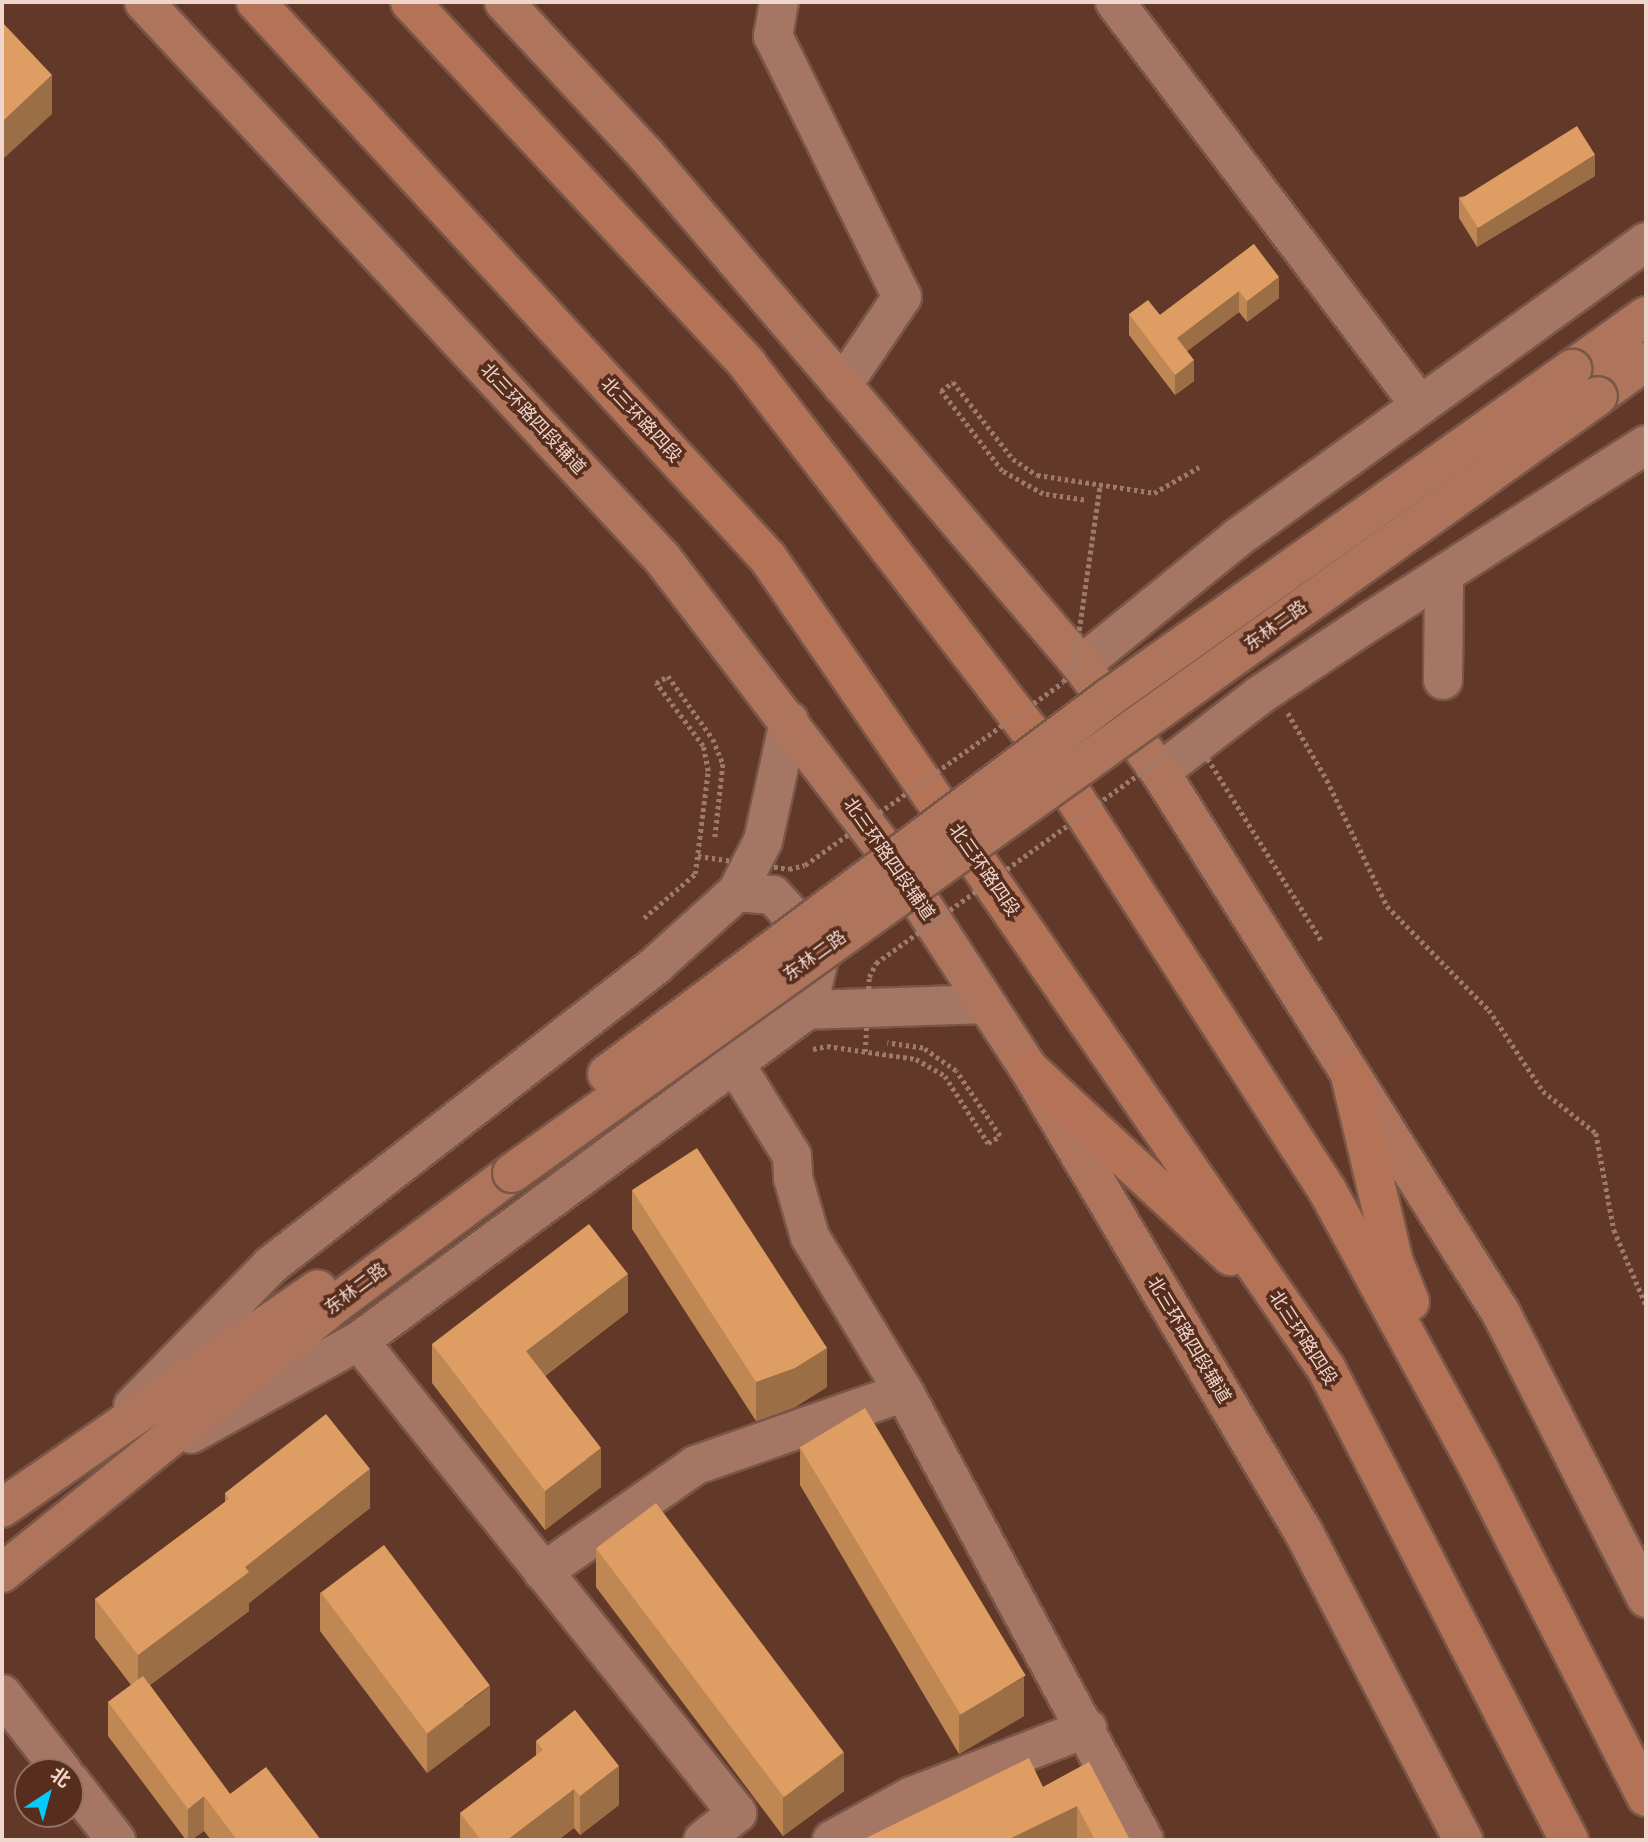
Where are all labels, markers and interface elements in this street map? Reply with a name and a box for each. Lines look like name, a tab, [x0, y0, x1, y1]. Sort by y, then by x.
street label: 北三环路四段辅道	[476, 359, 590, 479]
street label: 北三环路四段	[596, 373, 686, 467]
street label: 东林二路	[1241, 596, 1311, 656]
street label: 北三环路四段辅道	[839, 794, 939, 924]
street label: 北三环路四段	[944, 820, 1024, 920]
street label: 东林二路	[780, 926, 850, 986]
street label: 东林二路	[321, 1259, 391, 1319]
street label: 北三环路四段辅道	[1143, 1273, 1235, 1407]
street label: 北三环路四段	[1265, 1287, 1341, 1389]
north arrow	[14, 1758, 84, 1828]
text: 北	[45, 1762, 75, 1793]

